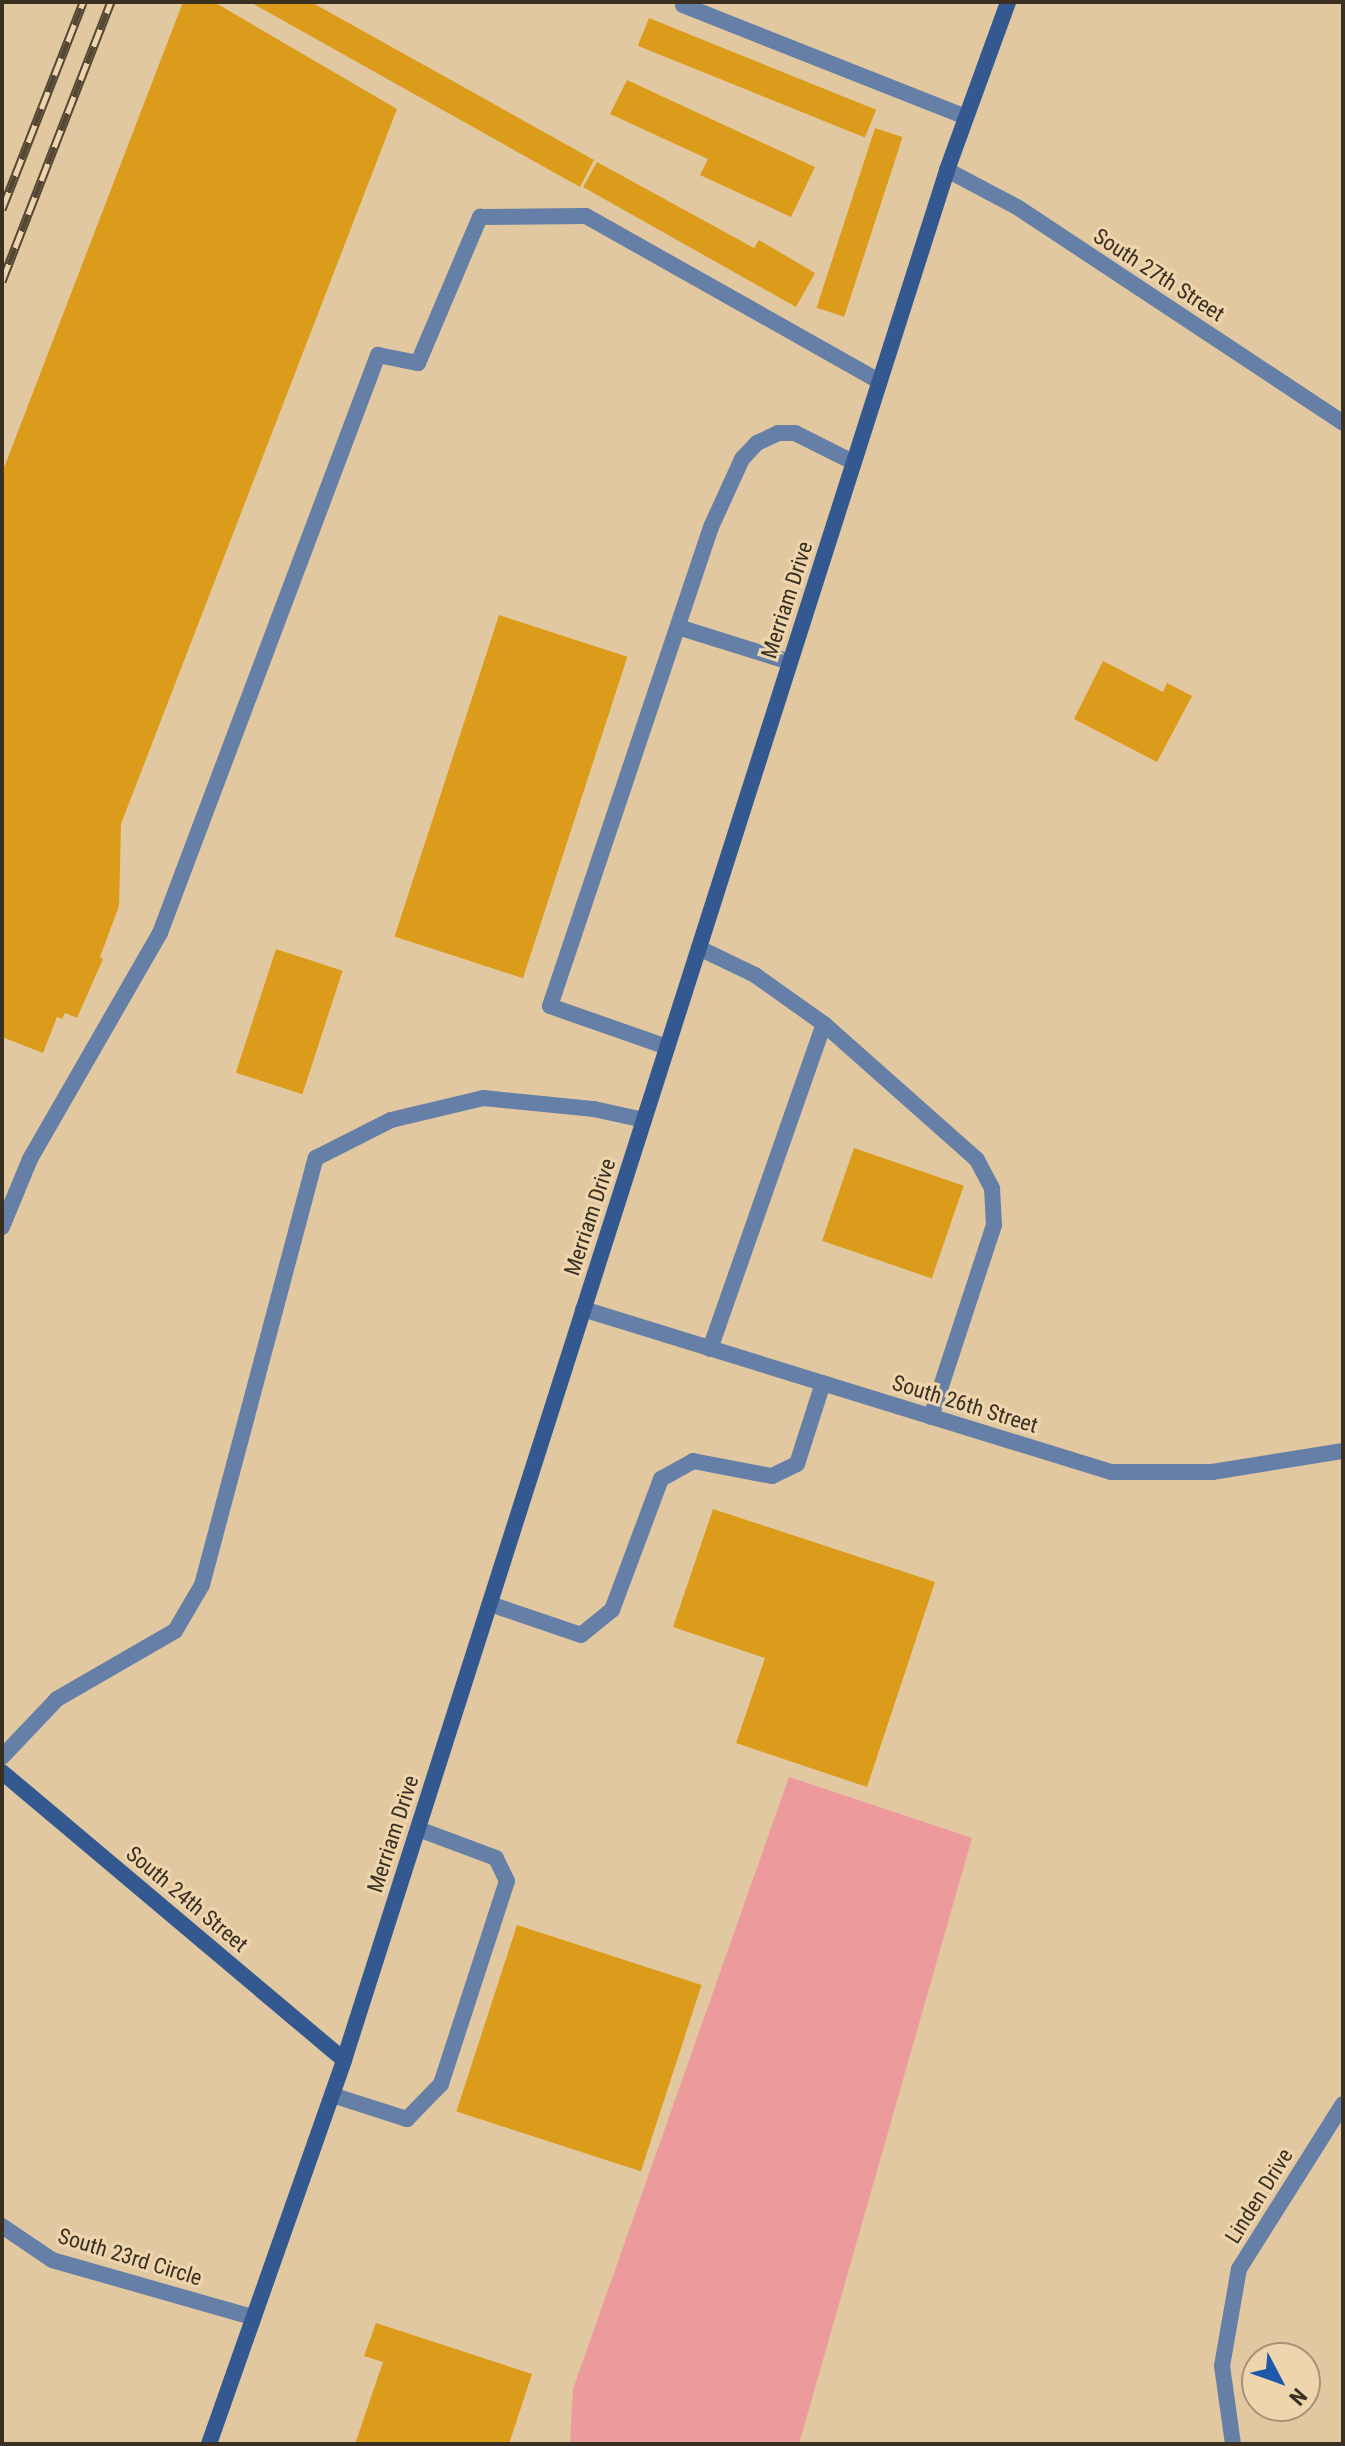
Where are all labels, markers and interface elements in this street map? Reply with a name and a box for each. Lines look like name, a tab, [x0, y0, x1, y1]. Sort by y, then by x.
street label: South 27th Street	[1089, 223, 1229, 327]
street label: Merriam Drive	[756, 538, 818, 662]
street label: Merriam Drive	[559, 1155, 621, 1279]
street label: South 26th Street	[889, 1369, 1041, 1439]
street label: Merriam Drive	[362, 1772, 424, 1896]
street label: South 24th Street	[121, 1840, 253, 1958]
street label: Linden Drive	[1219, 2144, 1299, 2248]
street label: South 23rd Circle	[55, 2223, 205, 2291]
north arrow	[1241, 2342, 1321, 2422]
text: N	[1284, 2383, 1312, 2410]

